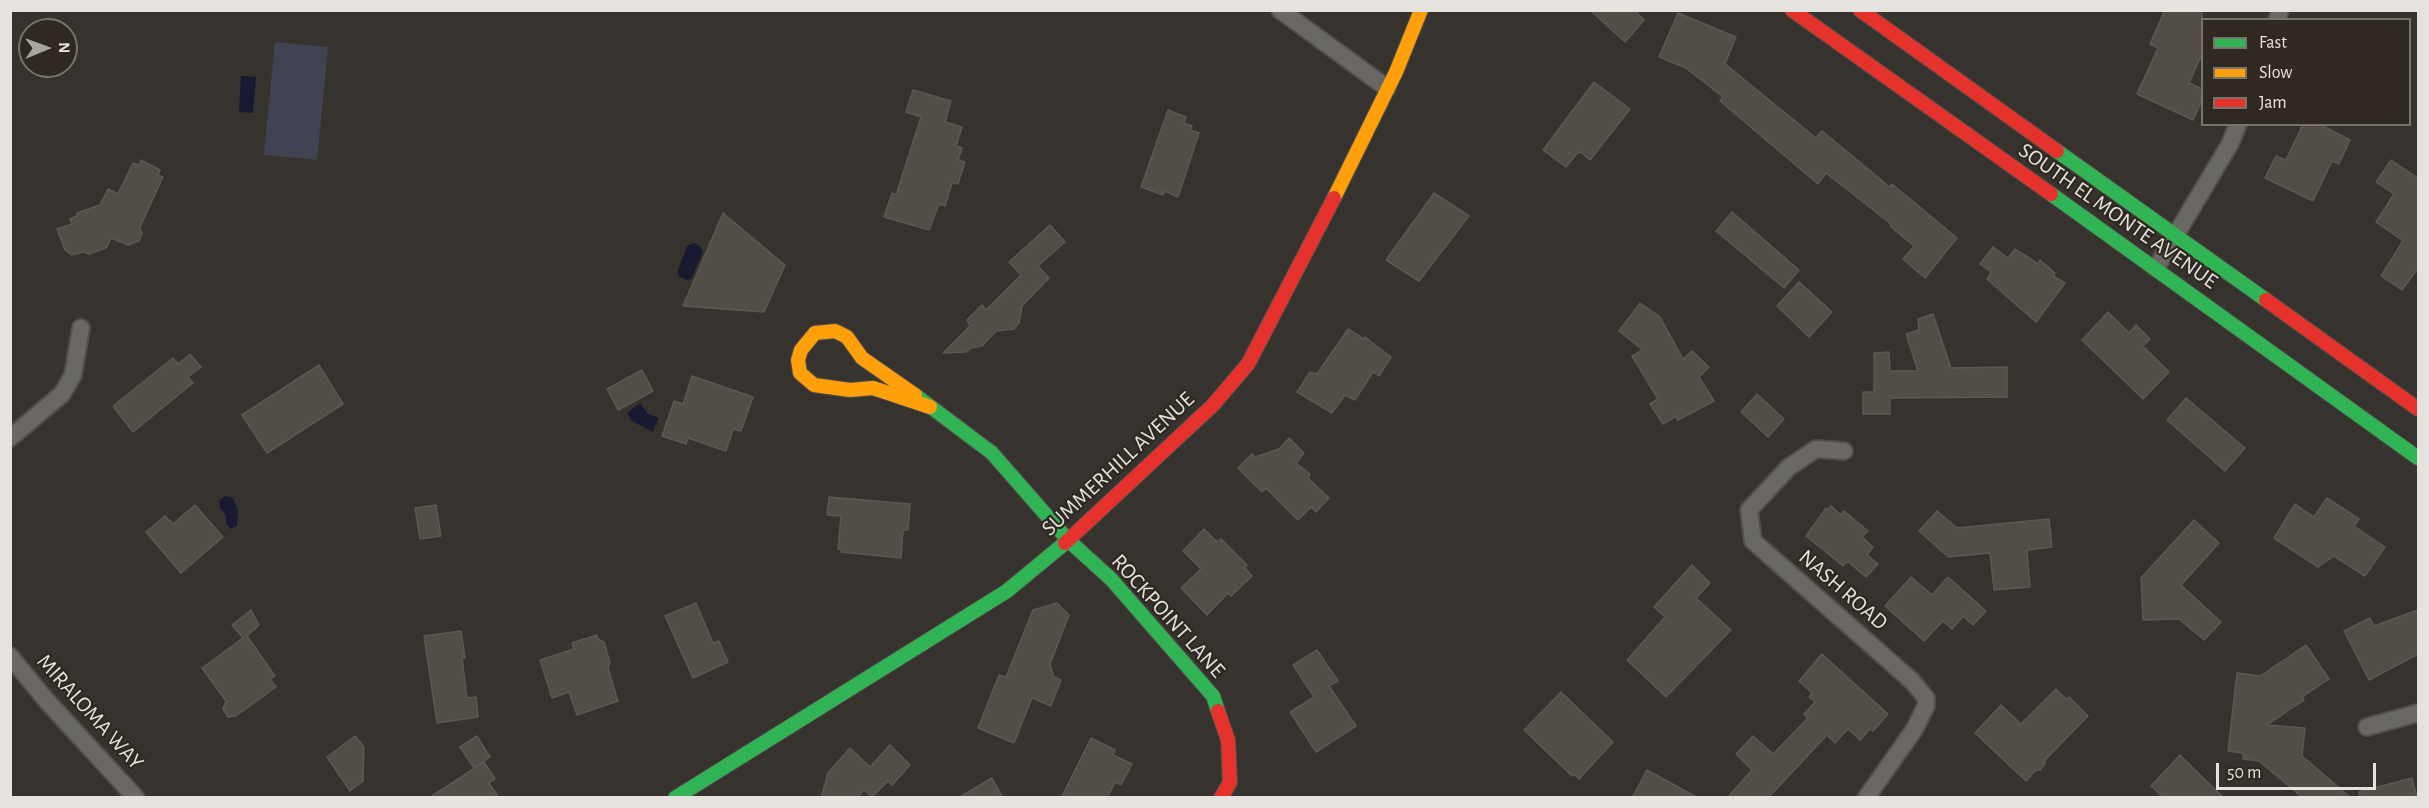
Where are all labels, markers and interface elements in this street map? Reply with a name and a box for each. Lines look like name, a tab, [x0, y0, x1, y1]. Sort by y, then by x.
north arrow	[18, 18, 78, 78]
legend	[2201, 18, 2411, 126]
text: Fast	[2259, 34, 2287, 52]
text: N	[56, 42, 72, 53]
text: Slow	[2259, 64, 2292, 82]
text: Jam	[2259, 94, 2287, 112]
street label: SOUTH EL MONTE AVENUE	[2013, 137, 2223, 295]
street label: SUMMERHILL AVENUE	[1036, 386, 1200, 542]
street label: NASH ROAD	[1793, 544, 1893, 636]
street label: ROCKPOINT LANE	[1106, 549, 1230, 683]
street label: MIRALOMA WAY	[31, 649, 149, 775]
scale bar	[2219, 751, 2380, 789]
text: 50 m	[2227, 764, 2261, 782]

